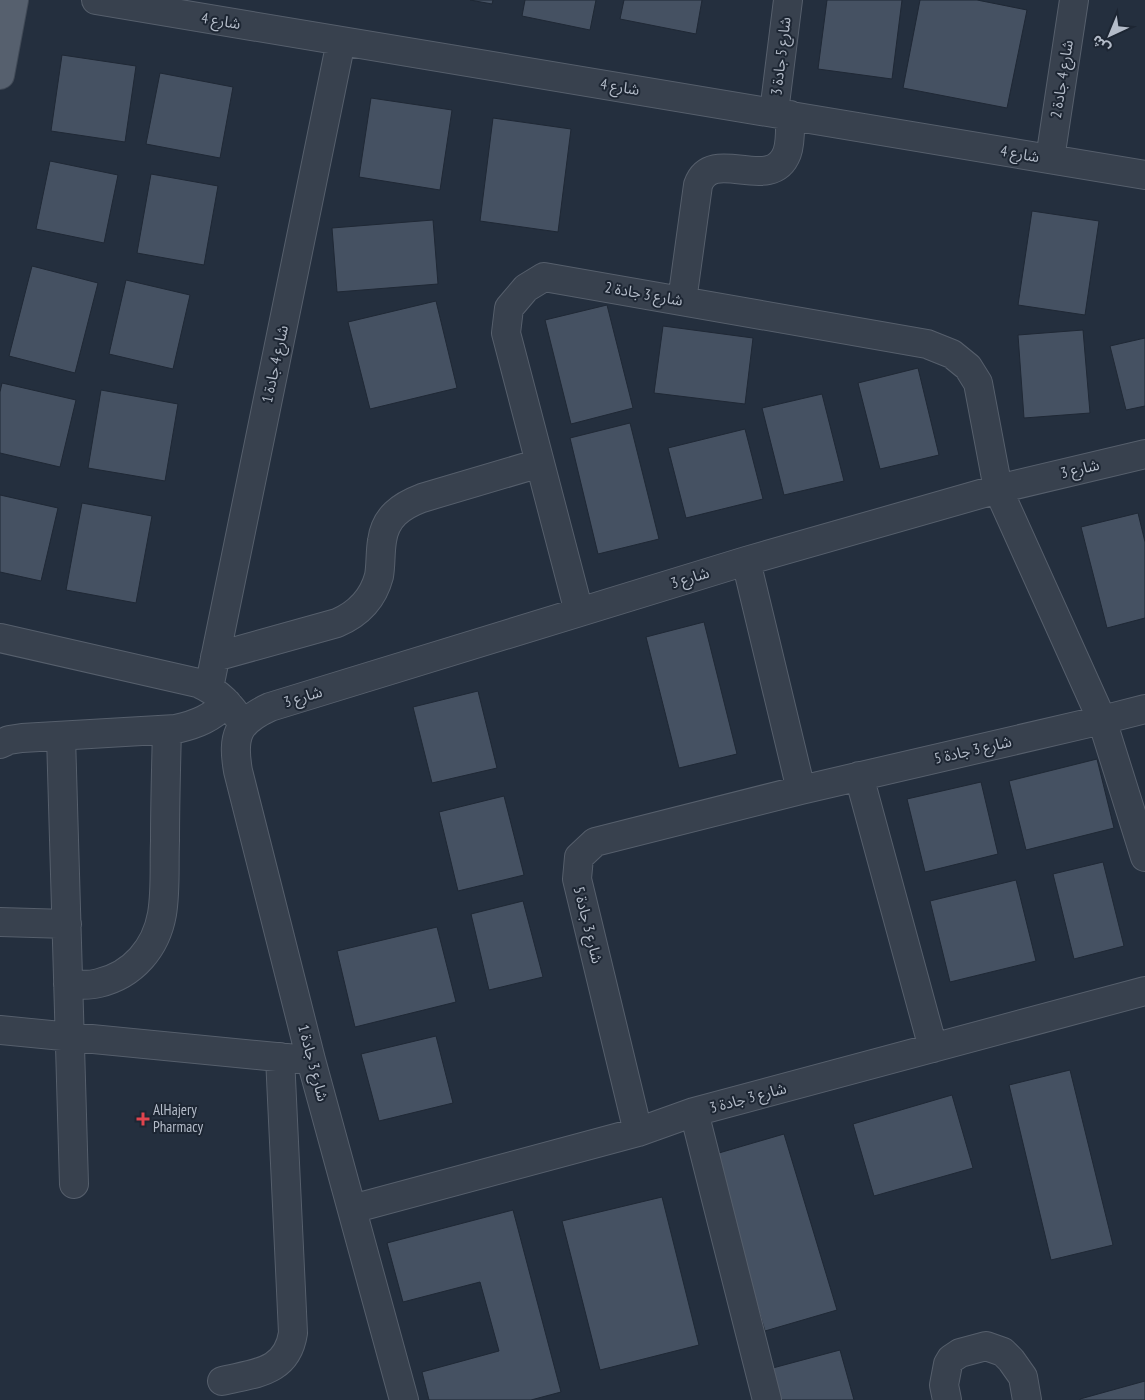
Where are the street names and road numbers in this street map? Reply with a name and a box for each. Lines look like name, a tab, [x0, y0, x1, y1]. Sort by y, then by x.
street label: شارع 4	[200, 8, 242, 36]
street label: شارع 5 جادة 3	[766, 15, 798, 97]
street label: شارع 4 جادة 2	[1046, 38, 1080, 120]
street label: شارع 4	[599, 74, 641, 102]
street label: شارع 4	[999, 141, 1041, 169]
street label: شارع 3 جادة 2	[603, 277, 685, 313]
street label: شارع 4 جادة 1	[257, 323, 295, 405]
street label: شارع 3	[1059, 455, 1102, 485]
street label: شارع 3	[668, 563, 712, 595]
street label: شارع 3	[281, 682, 325, 714]
street label: شارع 3 جادة 5	[932, 731, 1014, 771]
street label: شارع 3 جادة 5	[567, 884, 607, 966]
street label: شارع 3 جادة 1	[291, 1022, 333, 1104]
street label: شارع 3 جادة 3	[707, 1078, 789, 1120]

